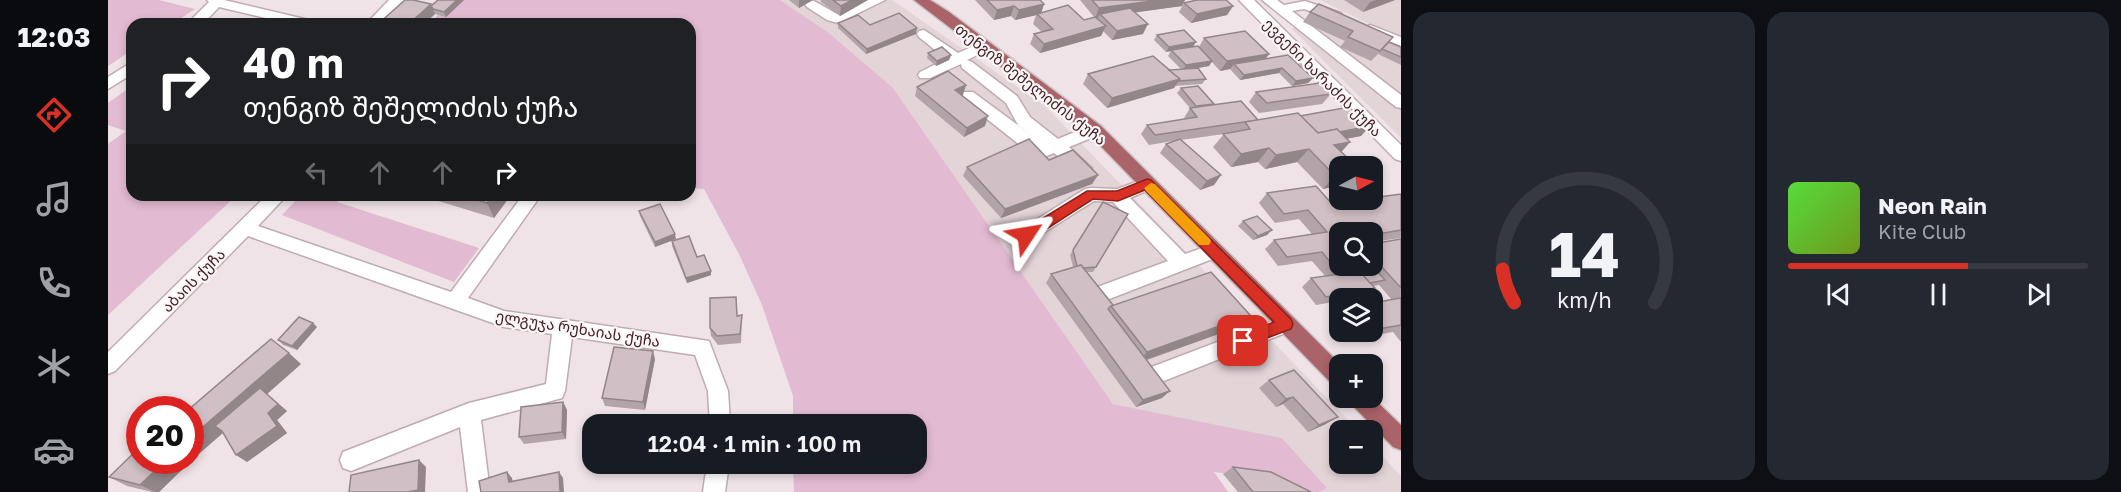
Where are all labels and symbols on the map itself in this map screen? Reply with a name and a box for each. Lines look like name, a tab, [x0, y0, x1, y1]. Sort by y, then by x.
street label: ევგენი ხარაძის ქუჩა	[1259, 14, 1386, 141]
street label: თენგიზ შეშელიძის ქუჩა	[951, 20, 1110, 149]
north arrow	[1329, 156, 1383, 210]
position arrow	[994, 203, 1058, 267]
street label: აბაის ქუჩა	[158, 245, 229, 316]
street label: ელგუჯა რუხაიას ქუჩა	[494, 306, 661, 351]
pin	[1217, 315, 1268, 366]
speed limit sign: 20	[126, 396, 204, 474]

